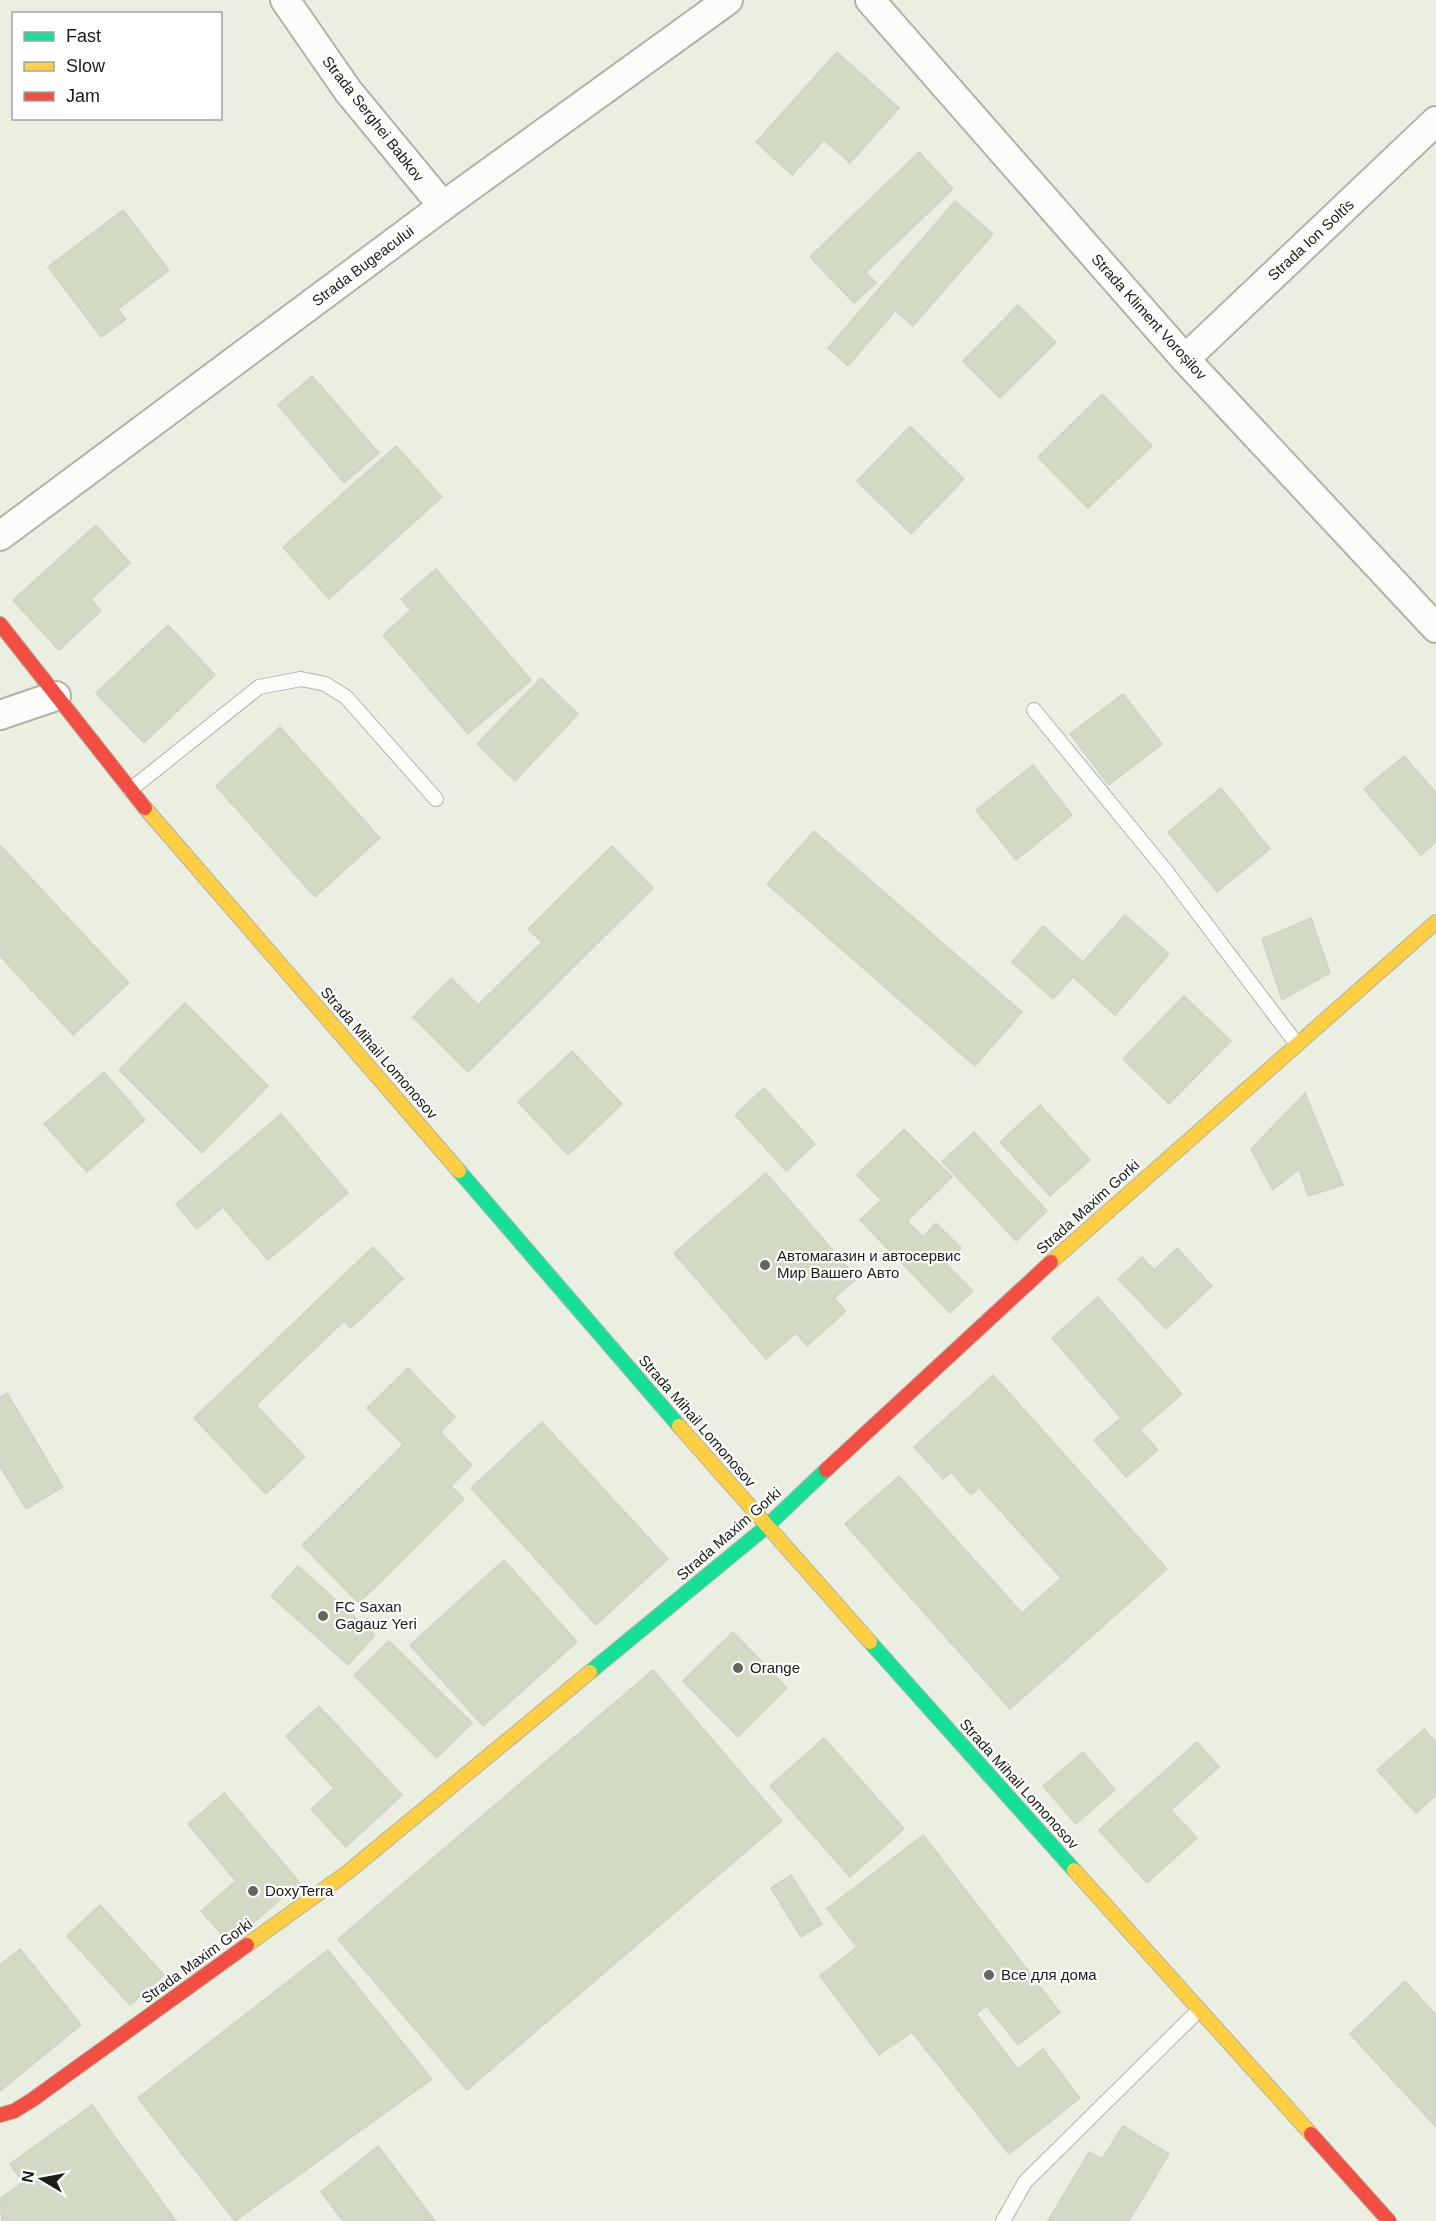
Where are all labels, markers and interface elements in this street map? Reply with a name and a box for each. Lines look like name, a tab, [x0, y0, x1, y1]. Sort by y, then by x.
legend	[12, 12, 222, 120]
text: Fast	[66, 26, 101, 46]
street label: Strada Serghei Babkov	[319, 53, 428, 185]
text: Slow	[66, 56, 106, 76]
text: Jam	[66, 86, 100, 106]
street label: Strada Ion Soltîs	[1264, 196, 1357, 284]
street label: Strada Bugeacului	[309, 222, 417, 309]
street label: Strada Kliment Voroșilov	[1088, 250, 1211, 383]
street label: Strada Mihail Lomonosov	[317, 983, 442, 1122]
street label: Strada Maxim Gorki	[1033, 1156, 1143, 1257]
place label: Автомагазин и автосервис Мир Вашего Авто	[777, 1247, 961, 1281]
marker: Автомагазин и автосервис Мир Вашего Авто	[758, 1258, 772, 1272]
street label: Strada Mihail Lomonosov	[635, 1351, 760, 1490]
street label: Strada Maxim Gorki	[673, 1484, 784, 1584]
place label: FC Saxan Gagauz Yeri	[335, 1598, 417, 1632]
marker: FC Saxan Gagauz Yeri	[316, 1609, 330, 1623]
place label: Orange	[750, 1659, 800, 1676]
marker: Orange	[731, 1661, 745, 1675]
street label: Strada Mihail Lomonosov	[956, 1715, 1083, 1853]
place label: DoxyTerra	[265, 1882, 334, 1899]
marker: DoxyTerra	[246, 1884, 260, 1898]
street label: Strada Maxim Gorki	[138, 1915, 255, 2006]
place label: Все для дома	[1001, 1966, 1097, 1983]
marker: Все для дома	[982, 1968, 996, 1982]
north arrow	[12, 2149, 72, 2209]
text: N	[18, 2169, 37, 2184]

